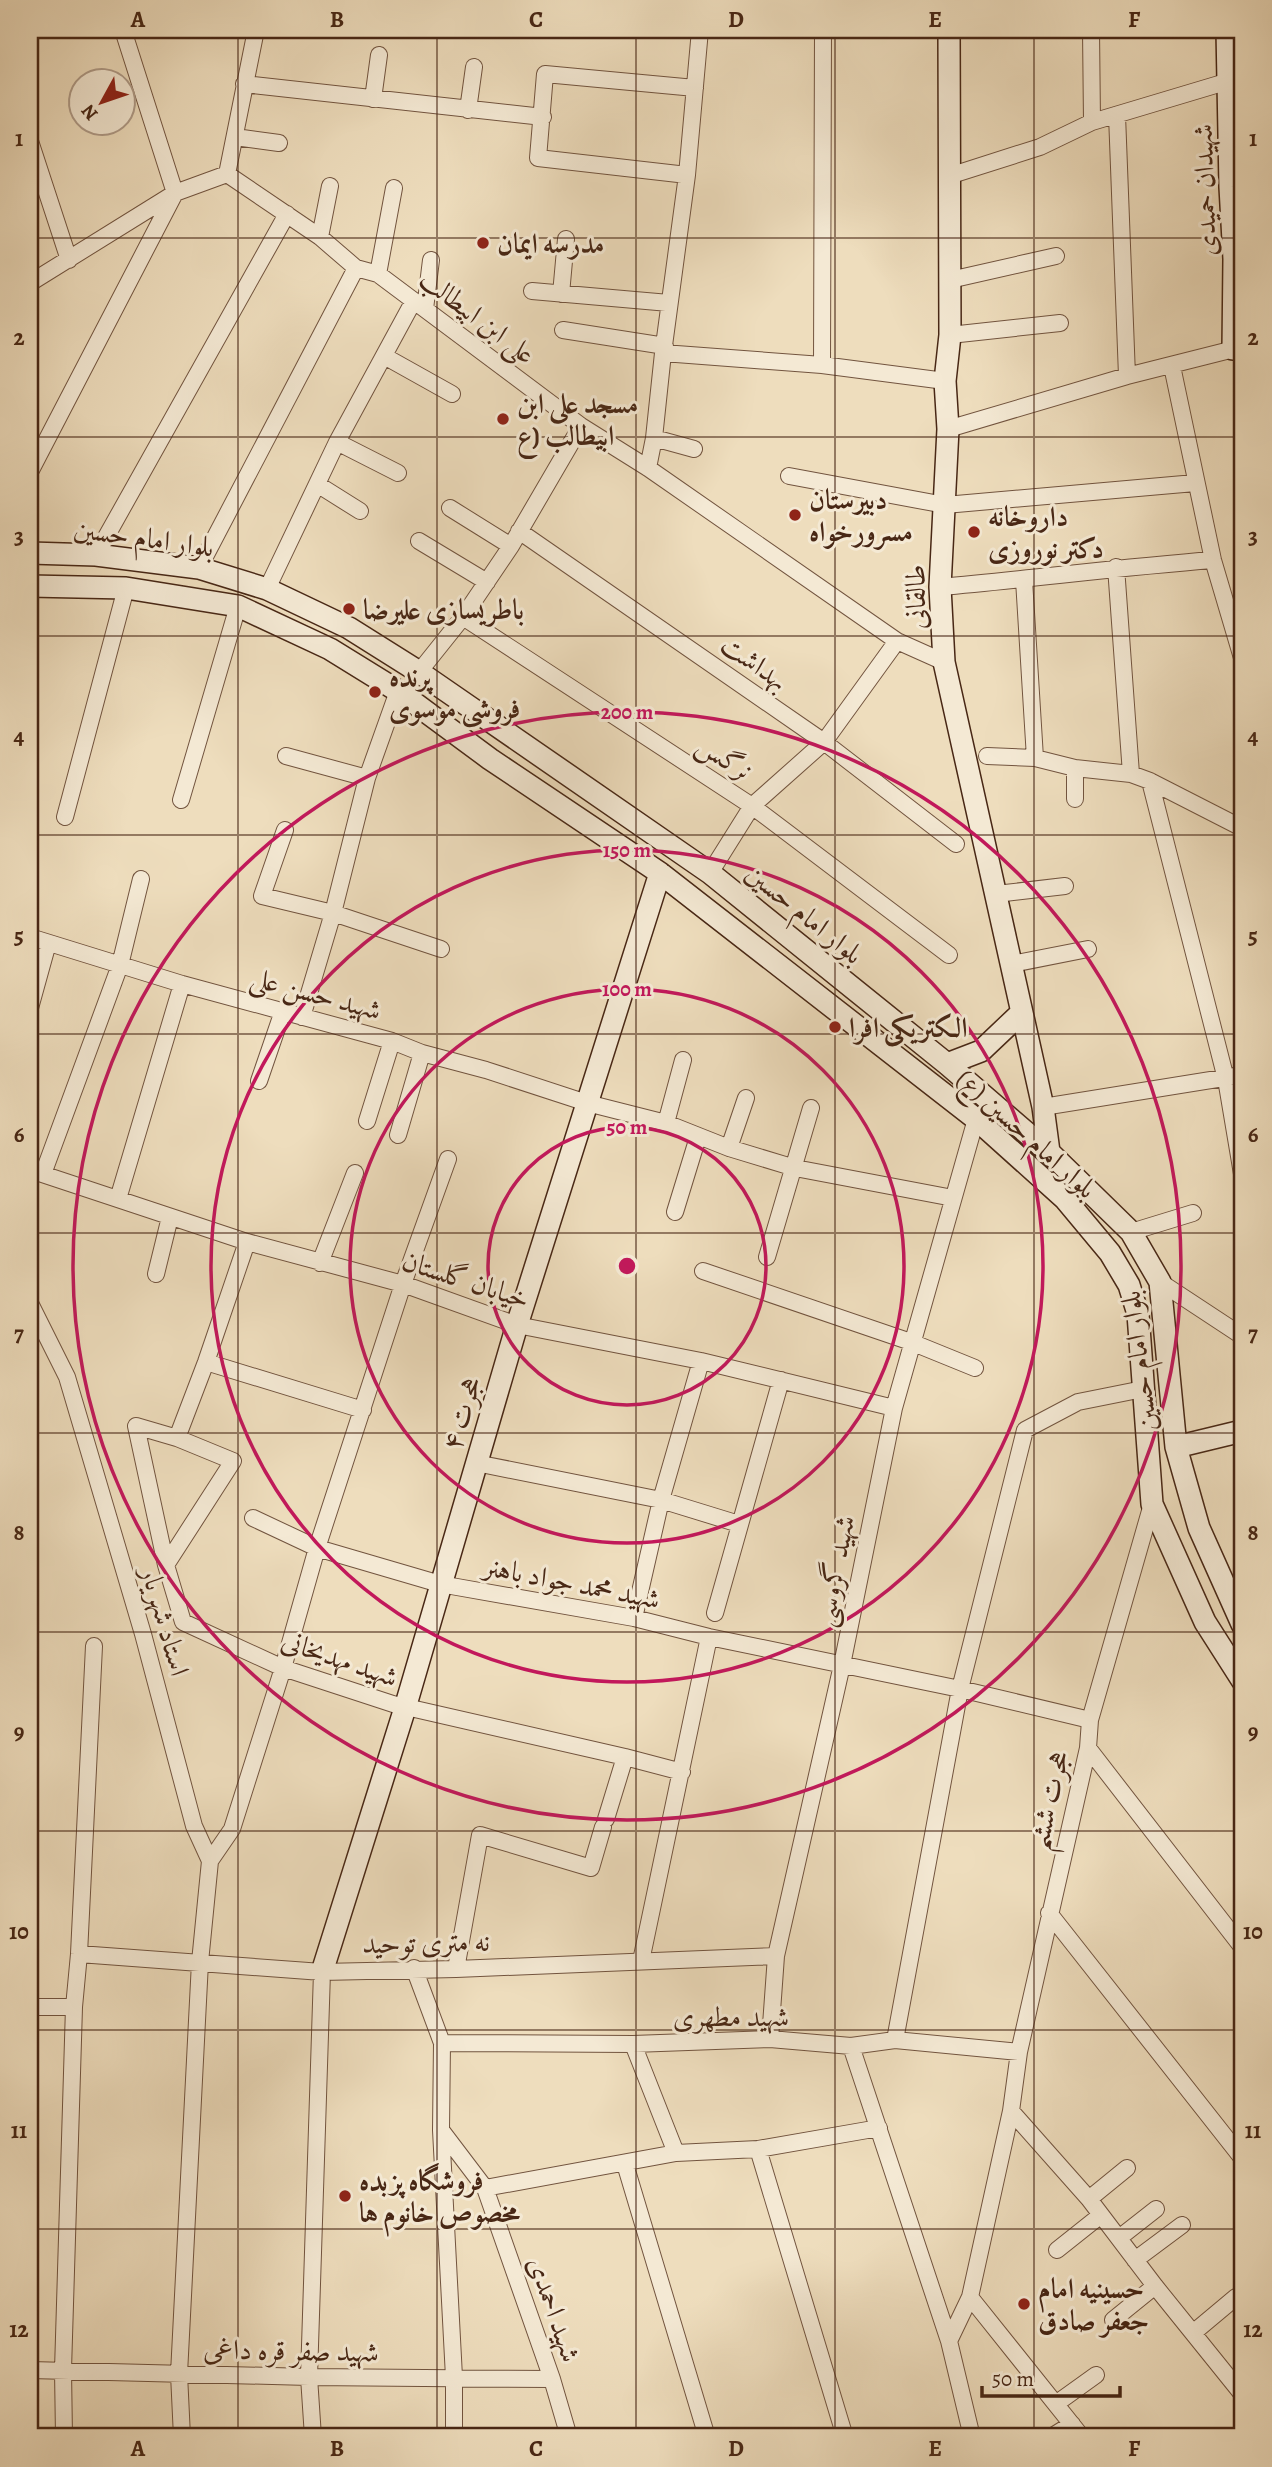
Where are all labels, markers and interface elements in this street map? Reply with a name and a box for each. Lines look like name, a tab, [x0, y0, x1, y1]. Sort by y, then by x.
text: A	[130, 4, 146, 35]
text: B	[330, 4, 344, 35]
text: C	[529, 4, 543, 35]
text: D	[728, 4, 744, 35]
text: E	[928, 4, 942, 35]
text: F	[1128, 4, 1141, 35]
north arrow	[66, 66, 136, 136]
text: N	[75, 99, 104, 126]
text: 1	[15, 123, 23, 154]
street label: شهیدان حمیدی	[1184, 123, 1226, 257]
text: 1	[1249, 123, 1257, 154]
place label: مدرسه ایمان	[497, 225, 604, 263]
marker: مدرسه ایمان	[475, 235, 491, 251]
street label: علی ابن ابیطالب	[411, 260, 543, 374]
text: 2	[13, 322, 25, 353]
text: 2	[1247, 322, 1259, 353]
place label: مسجد علی ابن ابیطالب (ع	[517, 385, 638, 459]
marker: مسجد علی ابن ابیطالب (ع	[495, 411, 511, 427]
place label: دبیرستان مسرورخواه	[809, 481, 913, 551]
place label: داروخانه دکتر نوروزی	[988, 498, 1104, 568]
marker: دبیرستان مسرورخواه	[787, 507, 803, 523]
street label: بلوار امام حسین	[71, 509, 216, 572]
text: 3	[14, 521, 24, 552]
text: 3	[1248, 521, 1258, 552]
marker: داروخانه دکتر نوروزی	[966, 524, 982, 540]
street label: طالقانی	[896, 564, 936, 630]
place label: باطریسازی علیرضا	[363, 591, 524, 629]
marker: باطریسازی علیرضا	[341, 601, 357, 617]
street label: بهداشت	[713, 626, 796, 700]
place label: پرنده فروشی موسوی	[389, 658, 521, 728]
marker: پرنده فروشی موسوی	[367, 684, 383, 700]
text: 200 m	[601, 698, 654, 726]
text: 4	[14, 721, 25, 752]
text: 4	[1248, 721, 1259, 752]
street label: نرگس	[689, 726, 760, 790]
text: 150 m	[603, 836, 652, 864]
street label: بلوار امام حسین	[734, 855, 871, 977]
text: 5	[14, 920, 24, 951]
text: 5	[1248, 920, 1258, 951]
street label: شهید حسن علی	[246, 958, 386, 1031]
text: 100 m	[602, 975, 652, 1003]
place label: الکتریکی افرا	[849, 1009, 967, 1047]
marker: الکتریکی افرا	[827, 1019, 843, 1035]
street label: بلوار امام حسین (ع)	[944, 1060, 1105, 1211]
text: 50 m	[607, 1113, 648, 1141]
text: 6	[14, 1119, 25, 1150]
text: 6	[1248, 1119, 1259, 1150]
street label: خیابان گلستان	[397, 1242, 534, 1318]
centre of rings	[615, 1254, 639, 1278]
street label: بلوار امام حسین	[1112, 1288, 1171, 1433]
text: 7	[14, 1318, 24, 1349]
text: 7	[1248, 1318, 1258, 1349]
street label: هجرت ۴	[433, 1372, 491, 1455]
street label: شهید گروسی	[806, 1512, 864, 1630]
text: 8	[13, 1517, 25, 1548]
text: 8	[1247, 1517, 1259, 1548]
street label: شهید محمد جواد باهنر	[477, 1547, 663, 1619]
street label: استاد شهریار	[131, 1559, 199, 1680]
street label: شهید مهدیخانی	[276, 1621, 403, 1697]
text: 9	[14, 1716, 24, 1747]
text: 9	[1248, 1716, 1258, 1747]
street label: هجرت ششم	[1019, 1746, 1087, 1856]
text: 10	[9, 1916, 29, 1947]
text: 10	[1243, 1916, 1263, 1947]
street label: نه متری توحید	[362, 1923, 490, 1963]
street label: شهید مطهری	[673, 1998, 789, 2036]
text: 11	[11, 2115, 27, 2146]
text: 11	[1245, 2115, 1261, 2146]
place label: فروشگاه پزبده مخصوص خانوم ها	[359, 2162, 521, 2237]
marker: فروشگاه پزبده مخصوص خانوم ها	[337, 2188, 353, 2204]
street label: شهید احمدی	[518, 2252, 590, 2367]
place label: حسینیه امام جعفر صادق	[1038, 2270, 1149, 2340]
marker: حسینیه امام جعفر صادق	[1016, 2296, 1032, 2312]
text: 12	[9, 2314, 29, 2345]
text: 12	[1243, 2314, 1263, 2345]
street label: شهید صفر قره داغی	[203, 2330, 379, 2372]
scale bar	[982, 2355, 1120, 2399]
text: 50 m	[992, 2365, 1034, 2393]
text: A	[130, 2433, 146, 2464]
text: B	[330, 2433, 344, 2464]
text: C	[529, 2433, 543, 2464]
text: D	[728, 2433, 744, 2464]
text: E	[928, 2433, 942, 2464]
text: F	[1128, 2433, 1141, 2464]

